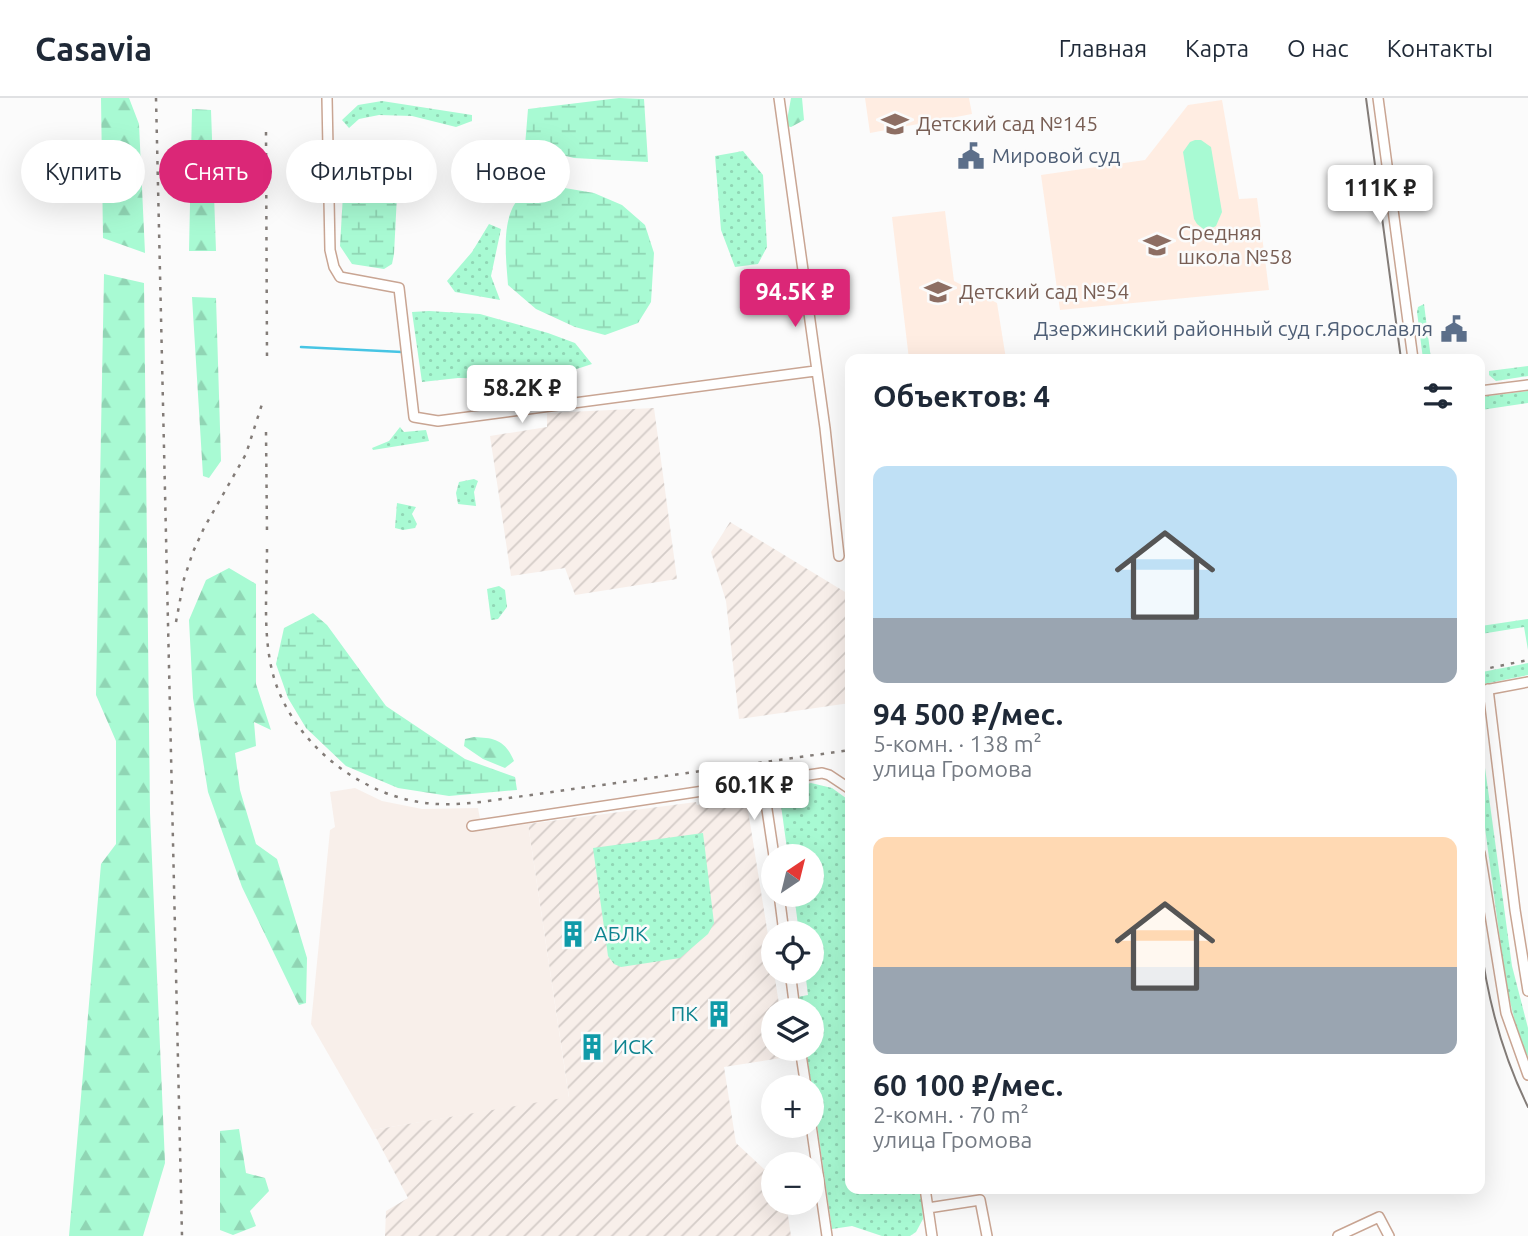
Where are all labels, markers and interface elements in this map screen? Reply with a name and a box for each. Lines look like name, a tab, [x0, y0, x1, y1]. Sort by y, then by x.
text: Casavia	[35, 30, 152, 67]
text: Главная	[1059, 35, 1147, 62]
text: Карта	[1185, 35, 1249, 62]
text: О нас	[1287, 35, 1349, 62]
text: Контакты	[1387, 35, 1493, 62]
school or university icon: Детский сад №145	[880, 109, 910, 139]
place label: Детский сад №145	[916, 111, 1098, 135]
chip: Купить	[21, 140, 145, 203]
chip: Снять	[159, 140, 272, 203]
chip: Фильтры	[286, 140, 437, 203]
chip: Новое	[451, 140, 570, 203]
public building icon: Мировой суд	[956, 141, 986, 171]
place label: Мировой суд	[992, 143, 1120, 167]
pin: 111K ₽	[1323, 166, 1437, 225]
text: 111K ₽	[1344, 175, 1416, 200]
place label: Средняя школа №58	[1178, 220, 1292, 268]
school or university icon: Средняя школа №58	[1142, 230, 1172, 260]
pin: 94.5K ₽	[730, 270, 860, 329]
school or university icon: Детский сад №54	[923, 277, 953, 307]
text: 94.5K ₽	[756, 279, 834, 304]
place label: Детский сад №54	[959, 279, 1129, 303]
public building icon: Дзержинский районный суд г.Ярославля	[1439, 314, 1469, 344]
place label: Дзержинский районный суд г.Ярославля	[1034, 316, 1433, 340]
pin: 58.2K ₽	[457, 366, 587, 425]
text: 58.2K ₽	[483, 375, 561, 400]
icon: filters	[1419, 377, 1457, 415]
text: Объектов: 4	[873, 379, 1050, 413]
icon: home	[1102, 512, 1228, 638]
text: 94 500 ₽/мес.	[873, 697, 1063, 731]
text: 5-комн. · 138 m²	[873, 731, 1042, 756]
text: улица Громова	[873, 756, 1032, 781]
pin: 60.1K ₽	[689, 762, 819, 822]
text: 60.1K ₽	[715, 772, 793, 797]
north arrow	[761, 844, 824, 906]
map controls	[761, 844, 824, 1215]
icon: home	[1102, 883, 1228, 1009]
building icon: АБЛК	[558, 919, 588, 949]
place label: АБЛК	[594, 921, 648, 945]
button: locate	[761, 921, 824, 984]
button: layers	[761, 998, 824, 1061]
building icon: ПК	[704, 999, 734, 1029]
place label: ПК	[671, 1001, 698, 1025]
building icon: ИСК	[577, 1032, 607, 1062]
place label: ИСК	[613, 1034, 654, 1058]
text: 60 100 ₽/мес.	[873, 1068, 1063, 1102]
button: +	[761, 1075, 824, 1138]
text: 2-комн. · 70 m²	[873, 1102, 1029, 1127]
text: улица Громова	[873, 1127, 1032, 1152]
button: −	[761, 1152, 824, 1215]

